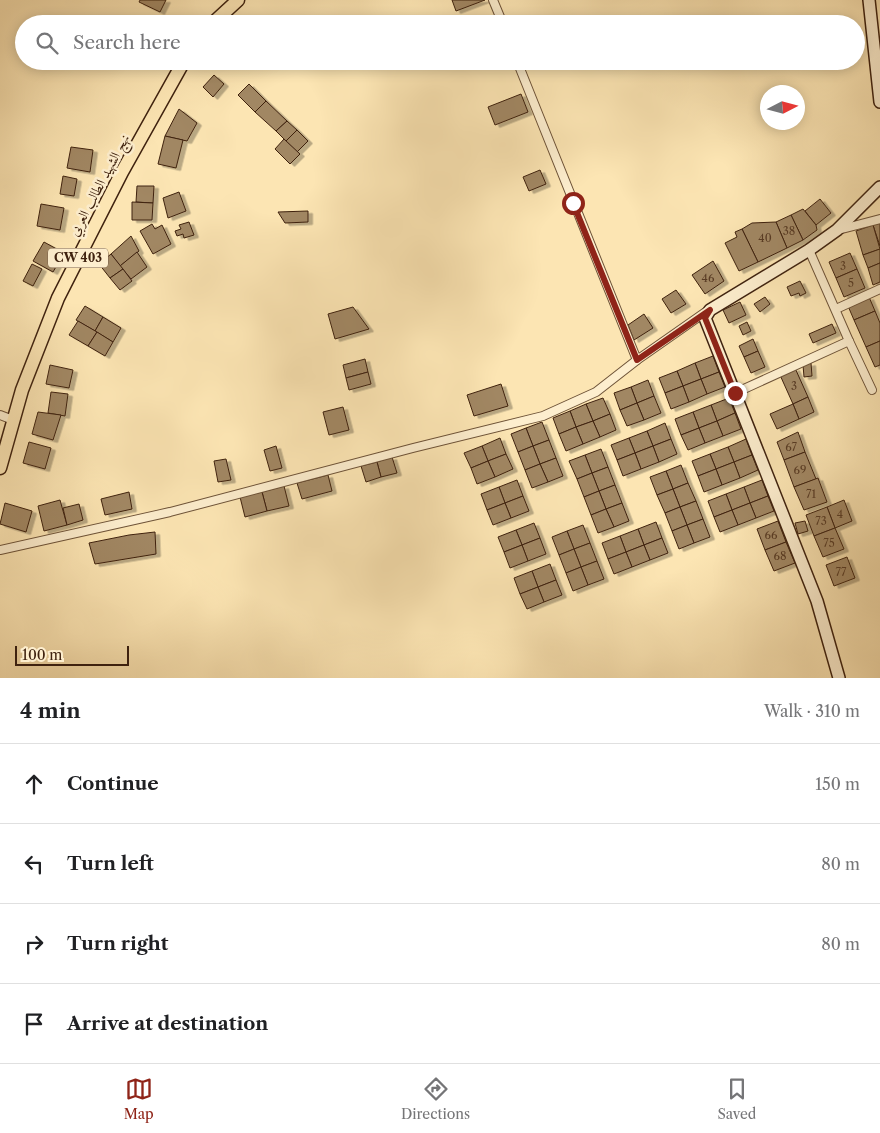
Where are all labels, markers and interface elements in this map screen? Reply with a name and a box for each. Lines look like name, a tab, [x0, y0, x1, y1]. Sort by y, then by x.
search box	[15, 15, 865, 70]
icon: search	[33, 29, 61, 57]
text: Search here	[73, 31, 181, 54]
north arrow	[760, 85, 805, 130]
street label: نهج الشهيد الطالب العربي	[65, 131, 137, 241]
route start	[562, 192, 585, 215]
house number: 38	[783, 224, 795, 238]
house number: 40	[758, 231, 772, 245]
road number: CW 403	[48, 248, 108, 268]
house number: 3	[840, 259, 846, 273]
house number: 46	[702, 271, 715, 285]
house number: 5	[848, 276, 854, 290]
house number: 3	[791, 379, 797, 393]
route end	[724, 382, 747, 405]
house number: 67	[785, 440, 797, 454]
house number: 69	[794, 463, 806, 477]
house number: 71	[806, 487, 816, 501]
house number: 4	[837, 507, 843, 521]
house number: 73	[815, 514, 827, 528]
house number: 66	[765, 528, 778, 542]
house number: 75	[823, 536, 835, 550]
house number: 68	[774, 549, 786, 563]
house number: 77	[836, 565, 847, 579]
scale bar	[15, 643, 129, 666]
text: 100 m	[22, 646, 62, 664]
text: 4 min	[20, 698, 81, 723]
text: Walk · 310 m	[764, 701, 860, 721]
icon: ahead	[20, 770, 48, 798]
text: Continue	[67, 772, 159, 795]
text: 150 m	[815, 774, 860, 794]
icon: left	[20, 850, 48, 878]
text: Turn left	[67, 852, 154, 875]
text: 80 m	[821, 854, 860, 874]
icon: right	[20, 930, 48, 958]
text: Turn right	[67, 932, 168, 955]
text: 80 m	[821, 934, 860, 954]
icon: arrive	[20, 1010, 48, 1038]
text: Arrive at destination	[67, 1012, 268, 1035]
tab: Map	[124, 1075, 154, 1123]
tab: Directions	[401, 1075, 470, 1123]
tab: Saved	[717, 1075, 756, 1123]

